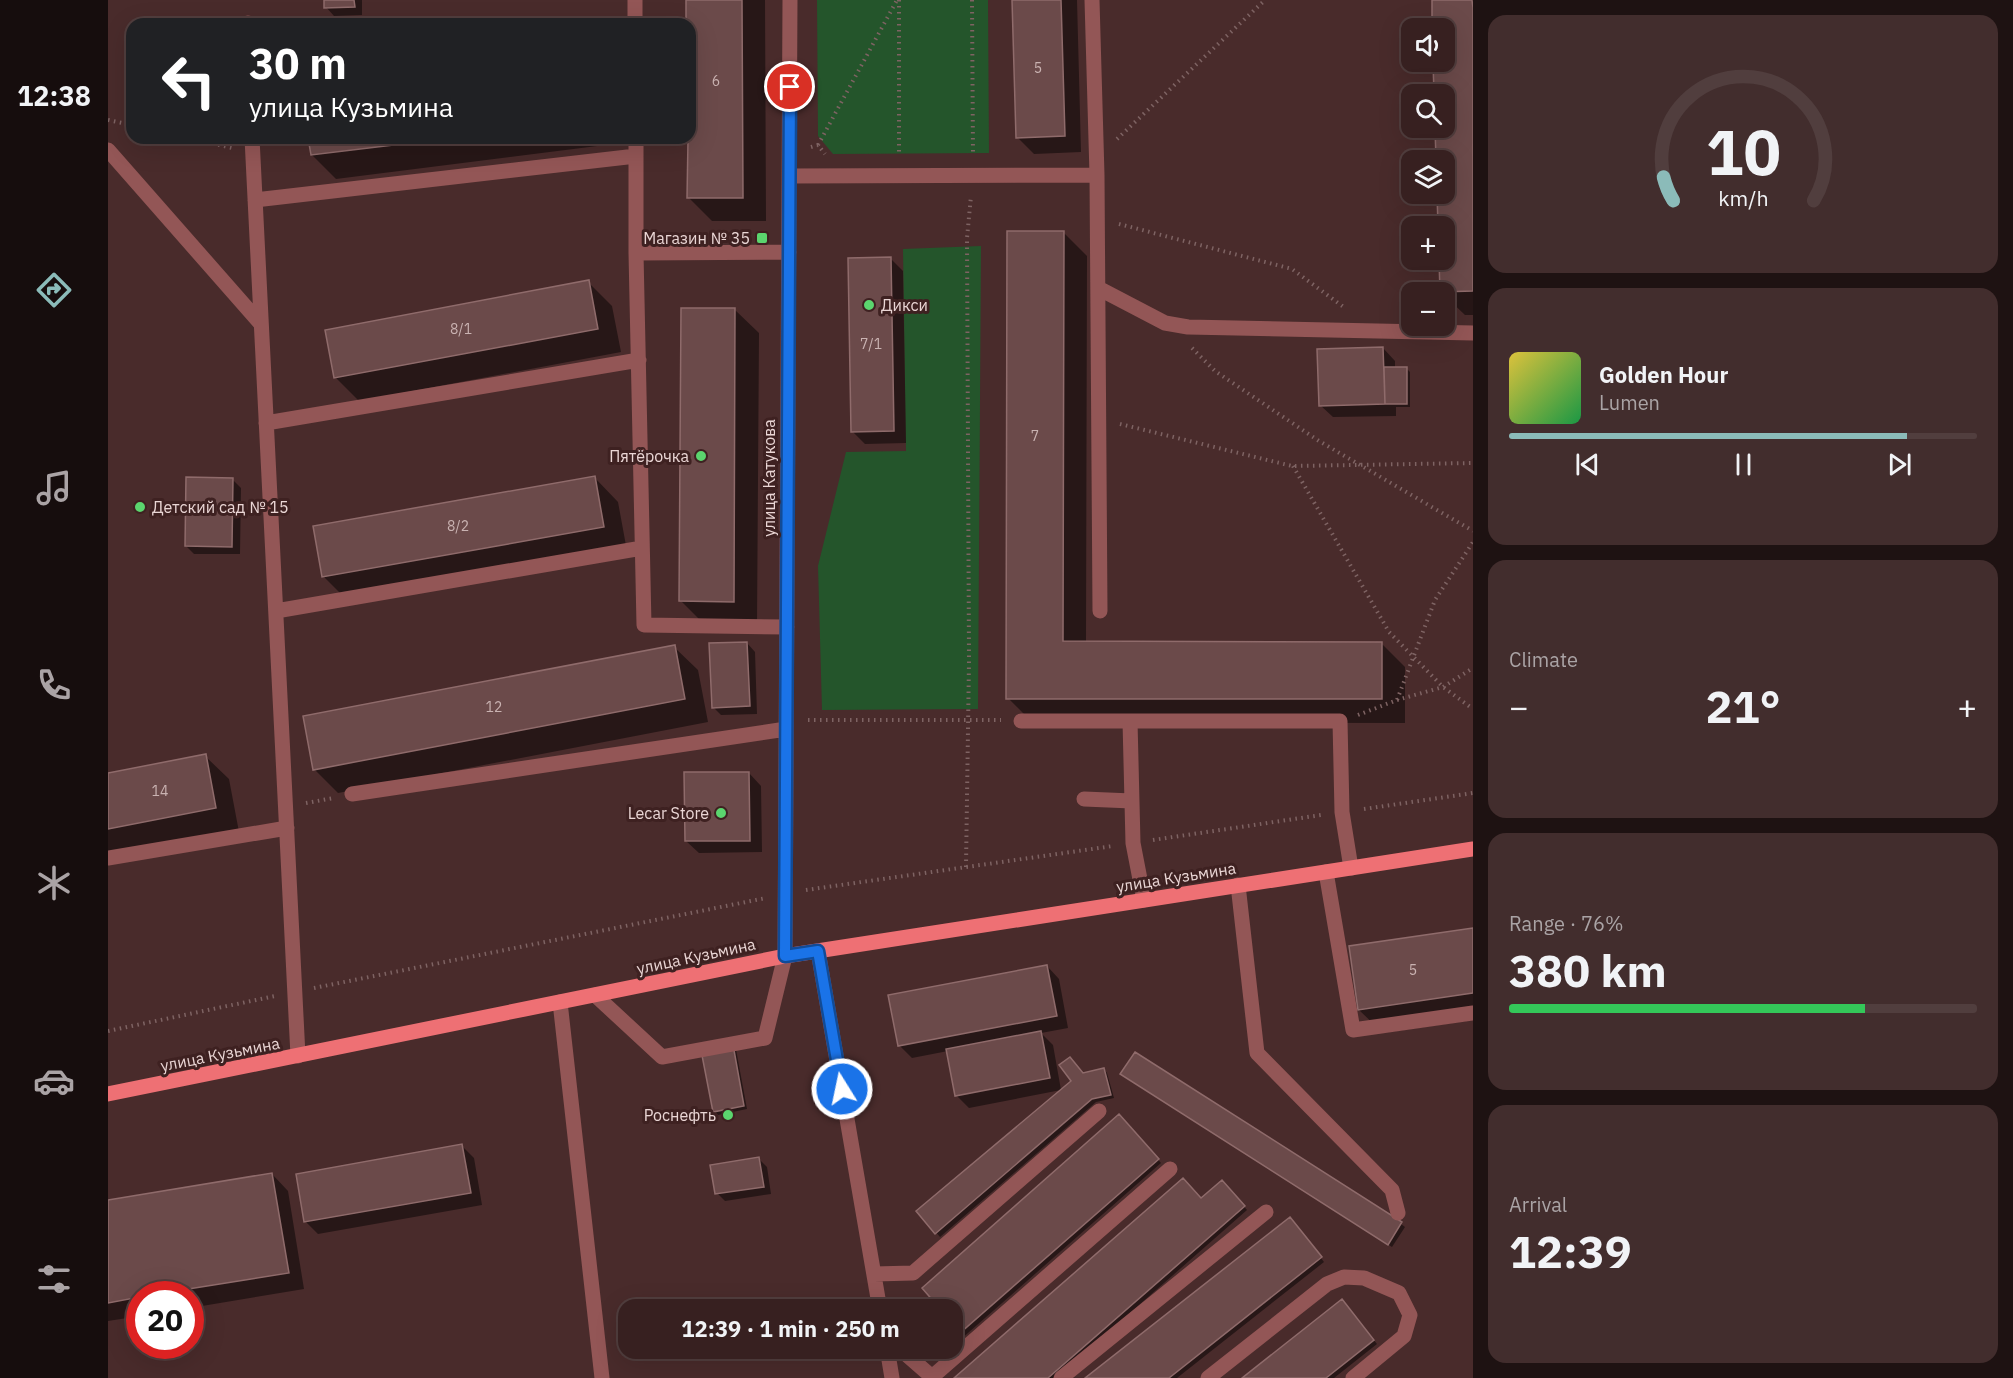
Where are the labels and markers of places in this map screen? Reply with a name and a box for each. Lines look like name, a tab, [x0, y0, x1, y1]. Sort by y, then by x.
pin	[764, 61, 815, 112]
place label: Магазин № 35	[643, 228, 750, 248]
marker: Магазин № 35	[755, 231, 769, 245]
place label: Дикси	[881, 295, 928, 315]
marker: Дикси	[862, 298, 876, 312]
place label: Пятёрочка	[609, 446, 689, 466]
marker: Пятёрочка	[694, 449, 708, 463]
place label: Детский сад № 15	[152, 497, 289, 517]
marker: Детский сад № 15	[133, 500, 147, 514]
place label: Lecar Store	[628, 803, 709, 823]
marker: Lecar Store	[714, 806, 728, 820]
place label: Роснефть	[644, 1105, 716, 1125]
marker: Роснефть	[721, 1108, 735, 1122]

